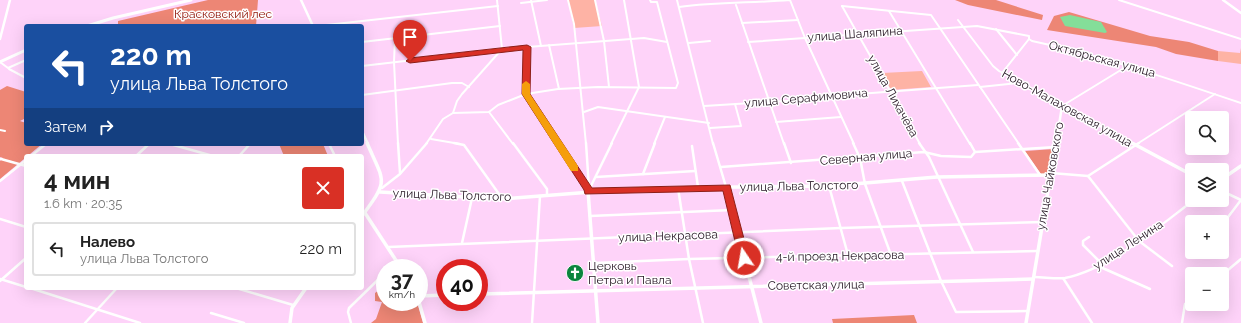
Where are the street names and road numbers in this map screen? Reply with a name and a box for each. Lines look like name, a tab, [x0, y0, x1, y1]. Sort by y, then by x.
street label: улица Шаляпина	[807, 24, 903, 44]
street label: Октябрьская улица	[1047, 38, 1157, 80]
street label: улица Лихачёва	[865, 53, 921, 139]
street label: Ново-Малаховская улица	[999, 66, 1135, 150]
street label: улица Серафимовича	[744, 86, 868, 110]
street label: улица Чайковского	[1034, 121, 1066, 231]
street label: Северная улица	[819, 146, 913, 168]
street label: улица Льва Толстого	[740, 178, 858, 194]
street label: улица Льва Толстого	[392, 186, 512, 204]
street label: улица Ленина	[1090, 217, 1166, 273]
street label: улица Некрасова	[618, 227, 718, 245]
street label: 4-й проезд Некрасова	[776, 248, 904, 264]
street label: Советская улица	[767, 277, 865, 293]

